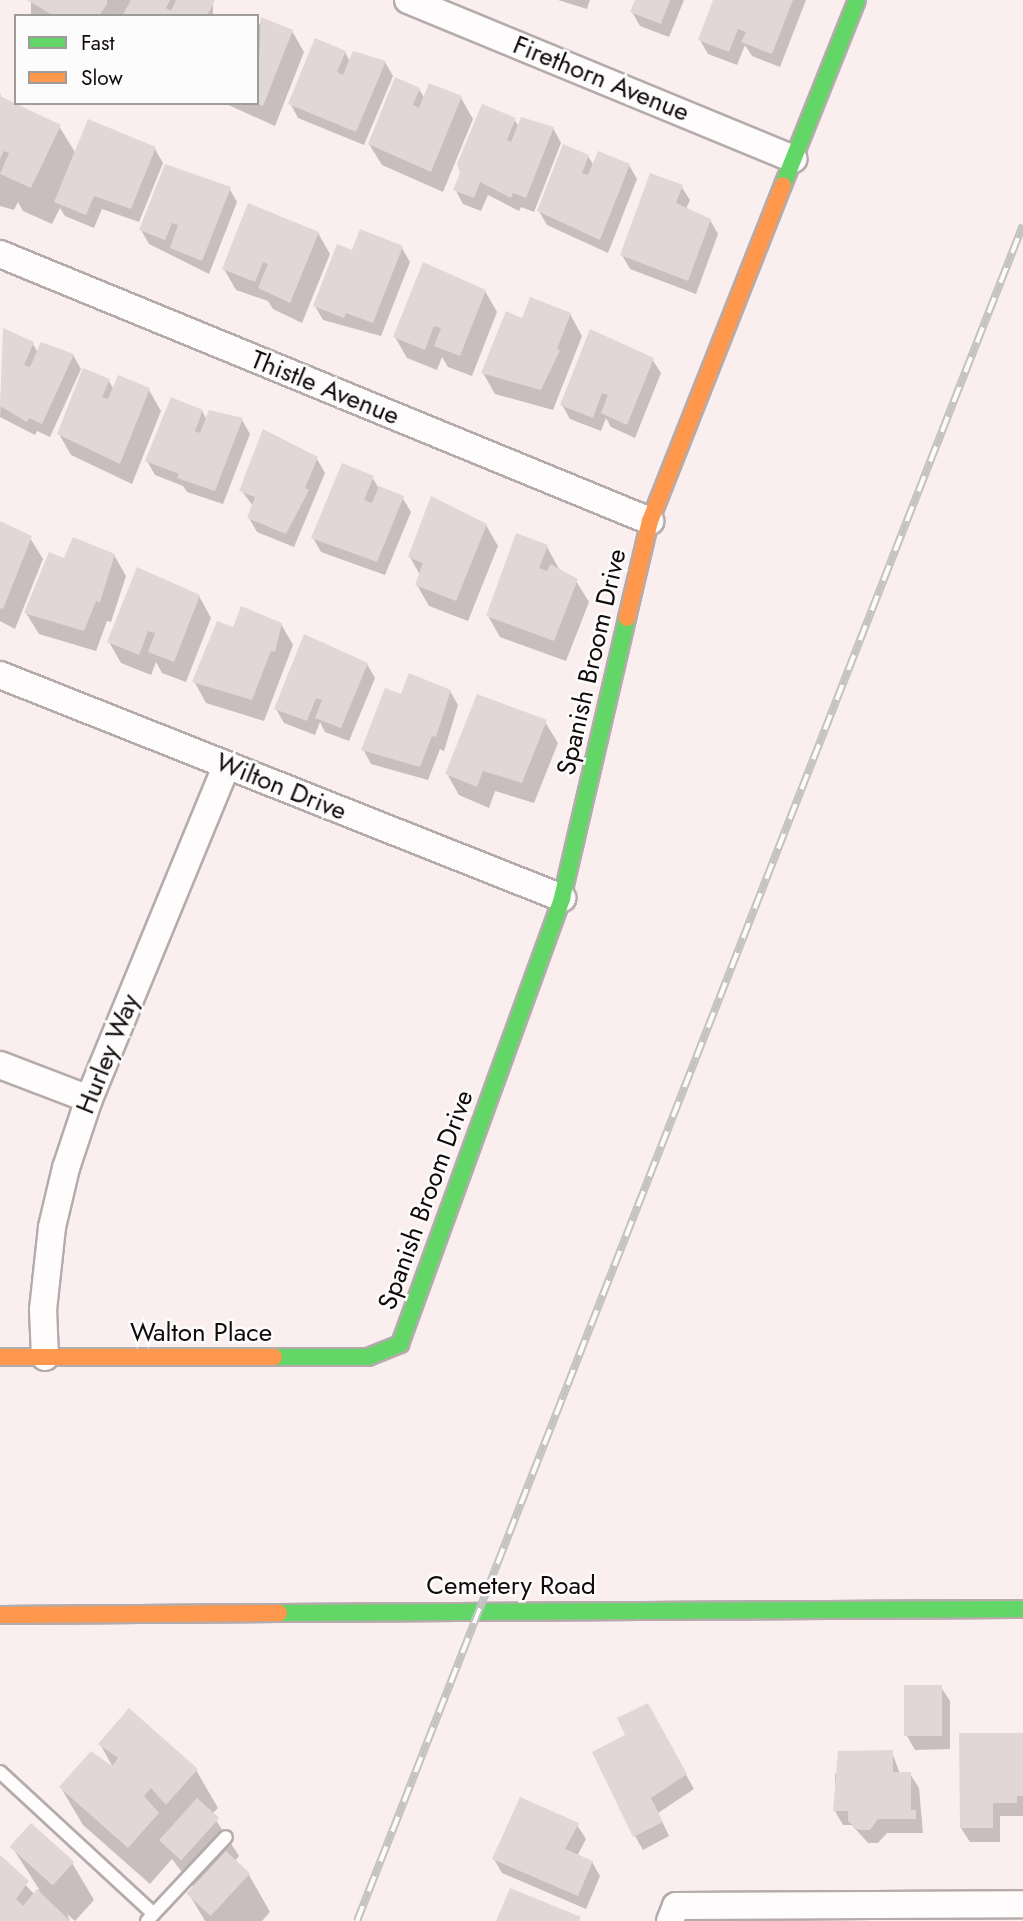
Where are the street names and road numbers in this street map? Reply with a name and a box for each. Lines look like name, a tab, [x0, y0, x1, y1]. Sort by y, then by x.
street label: Firethorn Avenue	[508, 29, 694, 129]
street label: Thistle Avenue	[246, 344, 404, 432]
street label: Spanish Broom Drive	[551, 546, 633, 778]
street label: Wilton Drive	[211, 747, 351, 827]
street label: Hurley Way	[70, 990, 146, 1118]
street label: Spanish Broom Drive	[372, 1086, 480, 1314]
street label: Walton Place	[130, 1317, 272, 1349]
street label: Cemetery Road	[426, 1570, 596, 1602]

